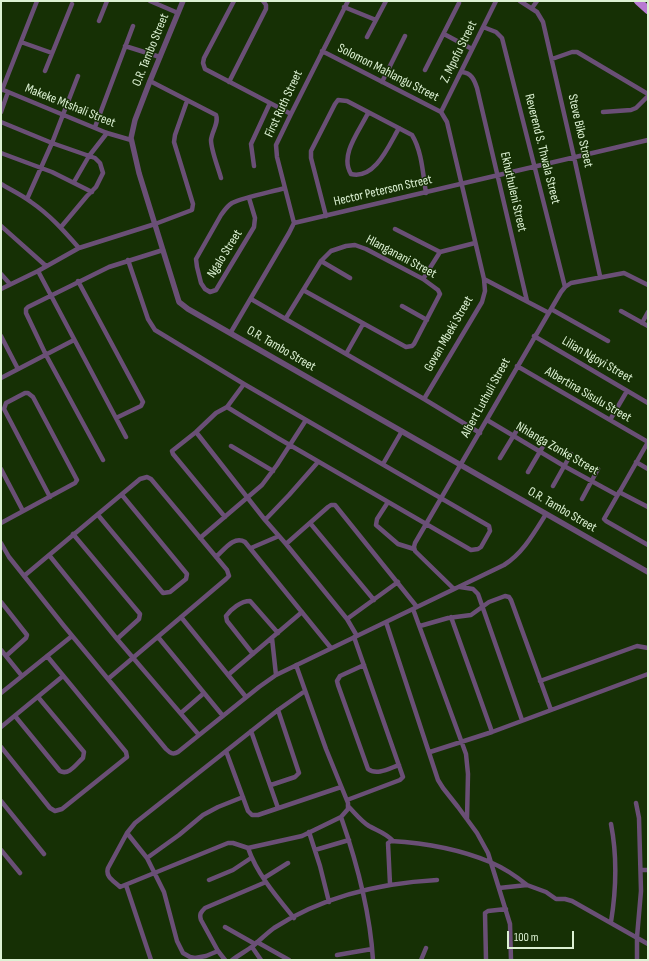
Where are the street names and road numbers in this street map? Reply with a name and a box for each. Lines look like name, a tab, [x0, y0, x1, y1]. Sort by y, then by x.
street label: O.R. Tambo Street	[129, 11, 173, 89]
street label: Z. Mpofu Street	[437, 18, 481, 86]
street label: Solomon Mahlangu Street	[335, 41, 441, 105]
street label: First Ruth Street	[262, 68, 306, 140]
street label: Makeke Mtshali Street	[22, 81, 118, 131]
street label: Reverend S. Thwala Street	[521, 92, 563, 206]
street label: Steve Biko Street	[564, 93, 596, 169]
street label: Ekhuthuleni Street	[496, 151, 530, 233]
street label: Hector Peterson Street	[332, 172, 434, 210]
street label: Ngalo Street	[204, 227, 246, 281]
street label: Hlanganani Street	[363, 232, 439, 282]
street label: Govan Mbeki Street	[421, 294, 477, 374]
street label: O.R. Tambo Street	[244, 323, 318, 375]
street label: Lilian Ngoyi Street	[559, 334, 635, 386]
street label: Albert Luthuli Street	[458, 356, 514, 440]
street label: Albertina Sisulu Street	[542, 364, 634, 426]
street label: Nhlanga Zonke Street	[513, 419, 601, 479]
street label: O.R. Tambo Street	[525, 484, 599, 536]

